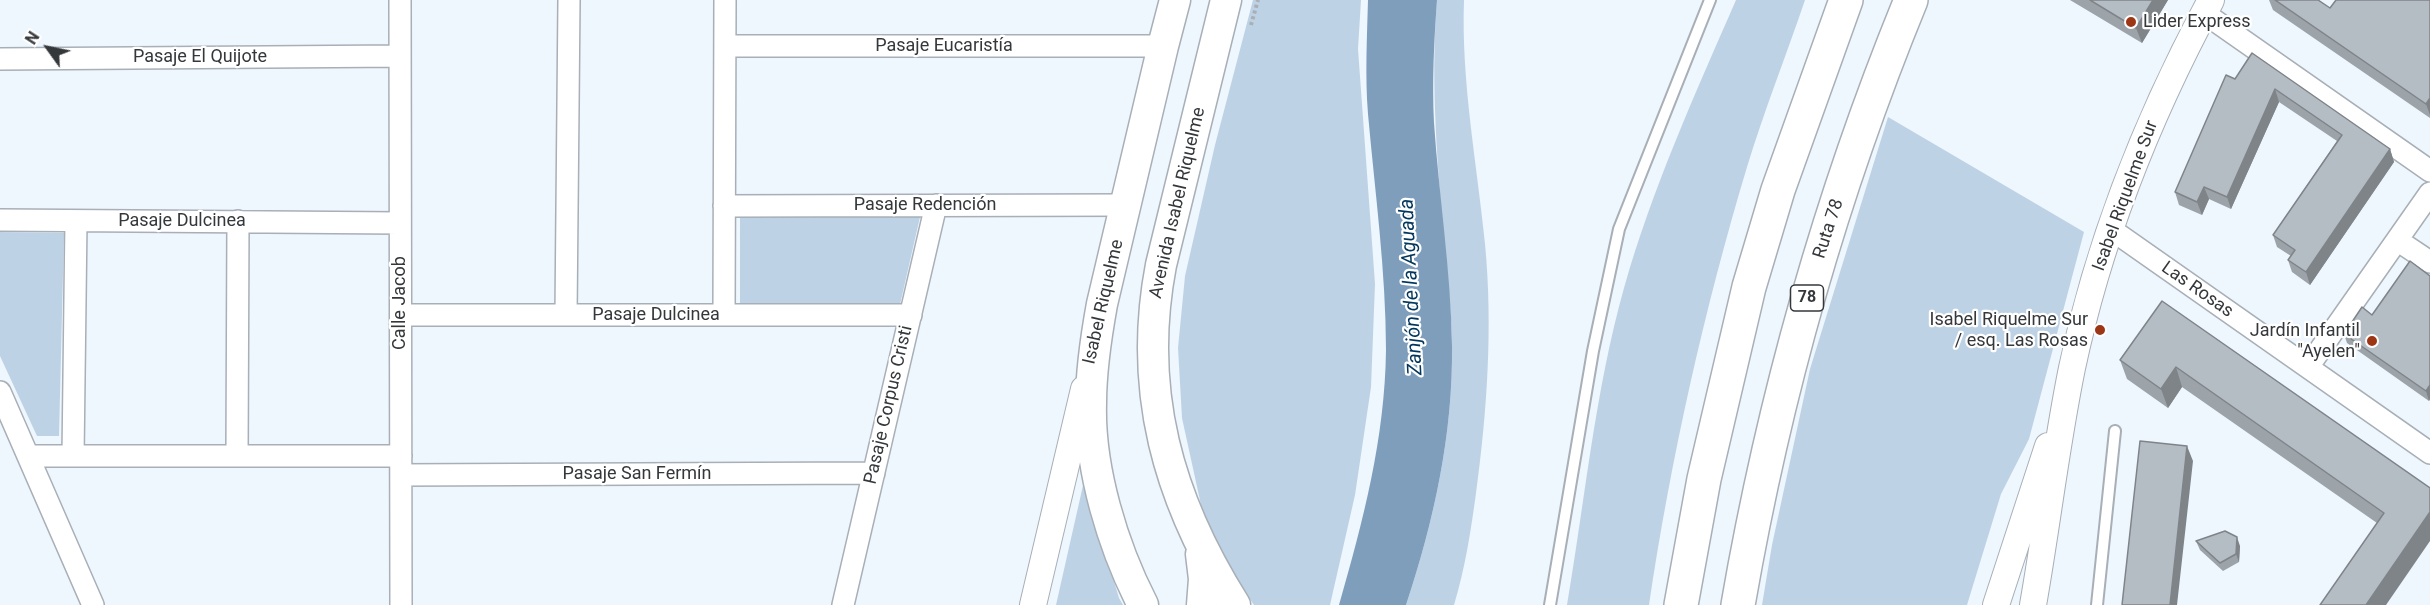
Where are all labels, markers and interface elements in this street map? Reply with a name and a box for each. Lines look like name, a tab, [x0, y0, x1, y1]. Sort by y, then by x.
place label: Lider Express	[2143, 11, 2251, 33]
marker: Lider Express	[2124, 15, 2138, 29]
north arrow	[18, 18, 78, 78]
text: N	[21, 28, 44, 48]
street label: Pasaje Eucaristía	[875, 35, 1013, 57]
street label: Pasaje El Quijote	[133, 46, 267, 68]
street label: Avenida Isabel Riquelme	[1145, 105, 1211, 301]
street label: Isabel Riquelme Sur	[2089, 118, 2163, 274]
street label: Pasaje Redención	[854, 194, 996, 216]
street label: Ruta 78	[1809, 196, 1849, 262]
water label: Zanjón de la Aguada	[1395, 198, 1429, 376]
street label: Pasaje Dulcinea	[118, 210, 246, 232]
street label: Isabel Riquelme	[1079, 238, 1129, 366]
street label: Calle Jacob	[389, 256, 411, 350]
street label: Las Rosas	[2157, 257, 2237, 323]
road number: 78	[1790, 285, 1824, 311]
street label: Pasaje Dulcinea	[592, 304, 720, 326]
place label: Isabel Riquelme Sur / esq. Las Rosas	[1929, 309, 2088, 352]
place label: Jardín Infantil "Ayelen"	[2250, 320, 2360, 362]
marker: Isabel Riquelme Sur / esq. Las Rosas	[2093, 323, 2107, 337]
street label: Pasaje Corpus Cristi	[860, 324, 918, 486]
marker: Jardín Infantil "Ayelen"	[2365, 334, 2379, 348]
street label: Pasaje San Fermín	[563, 463, 711, 485]

